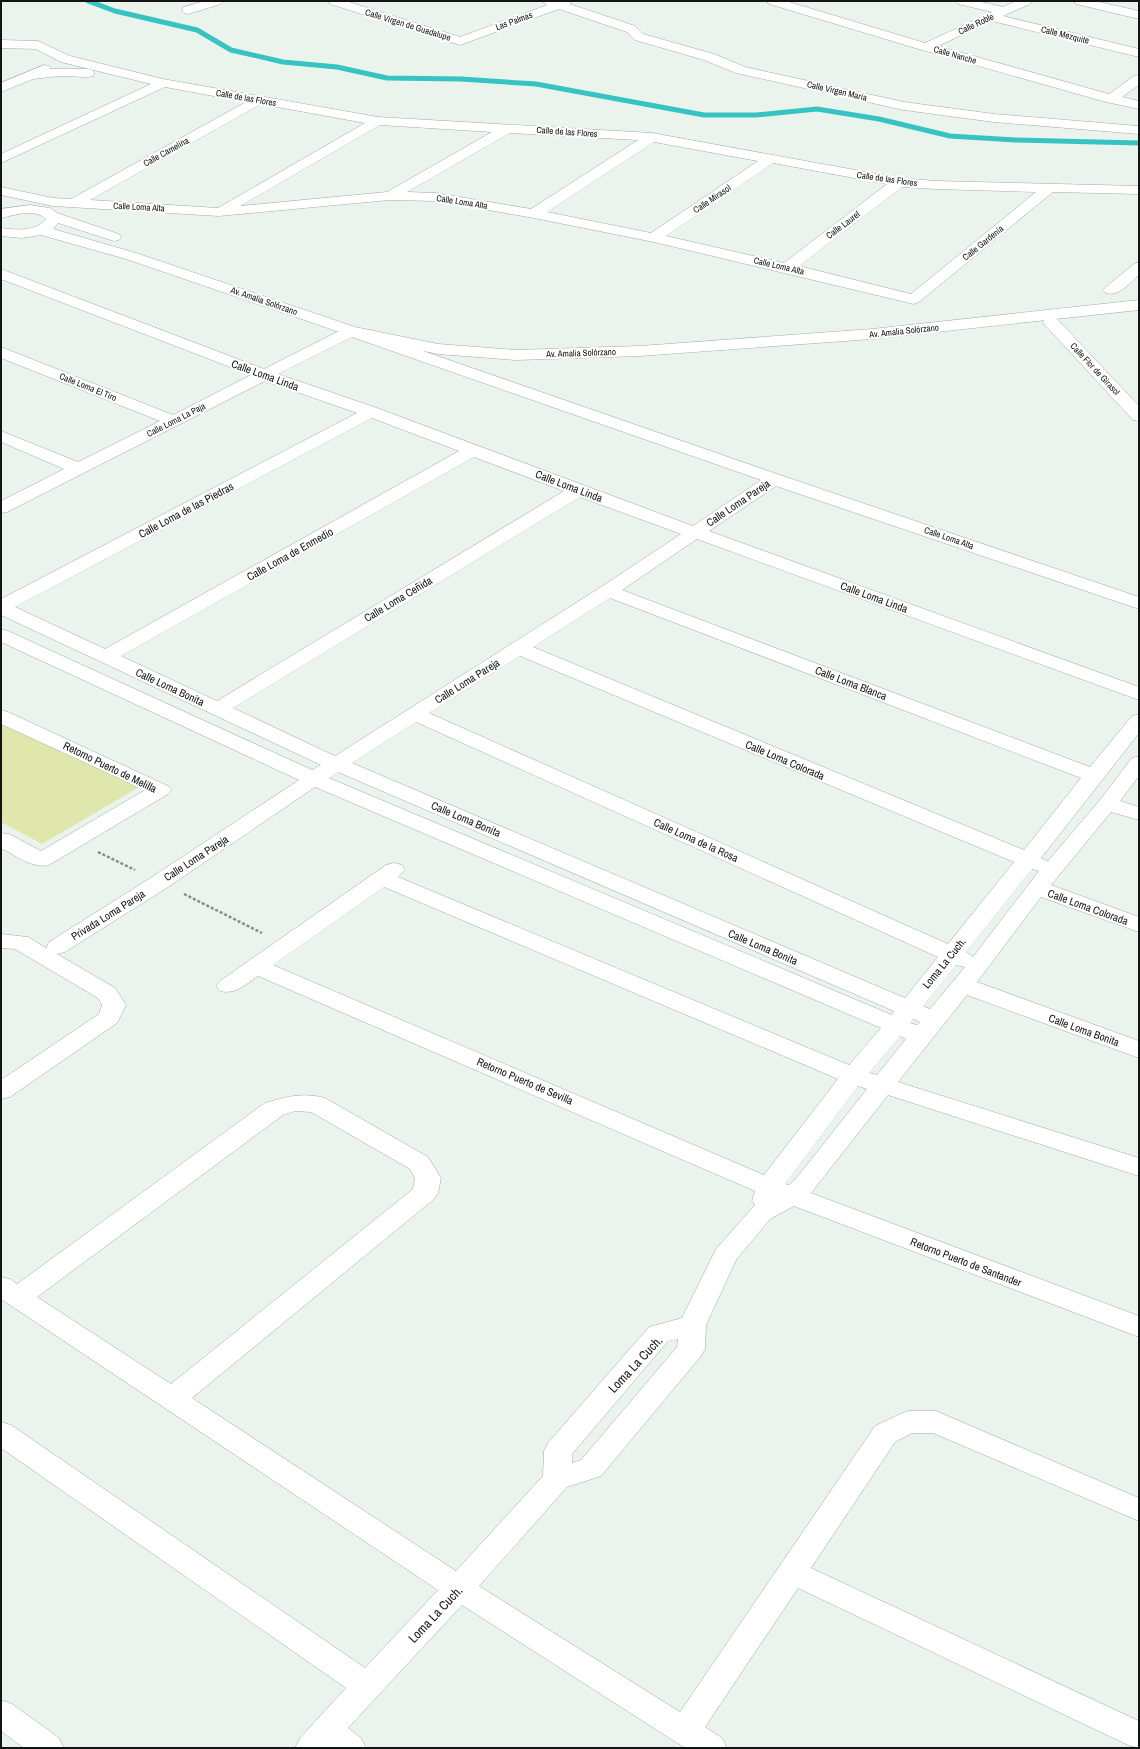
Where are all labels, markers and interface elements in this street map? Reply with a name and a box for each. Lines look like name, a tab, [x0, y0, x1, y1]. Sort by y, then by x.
street label: Calle Virgen de Guadalupe	[364, 6, 452, 44]
street label: Las Palmas	[494, 9, 534, 33]
street label: Calle Roble	[956, 10, 996, 38]
street label: Calle Mezquite	[1040, 23, 1090, 47]
street label: Calle Nanche	[932, 43, 978, 67]
street label: Calle Virgen María	[806, 78, 868, 104]
street label: Calle de las Flores	[215, 87, 277, 109]
street label: Calle de las Flores	[536, 124, 598, 140]
street label: Calle Camelina	[141, 135, 191, 169]
street label: Calle de las Flores	[856, 169, 918, 189]
street label: Calle Mirasol	[691, 182, 734, 216]
street label: Calle Loma Alta	[436, 192, 488, 212]
street label: Calle Loma Alta	[113, 200, 165, 214]
street label: Calle Laurel	[824, 208, 863, 242]
street label: Calle Gardenia	[960, 223, 1006, 263]
street label: Calle Loma Alta	[752, 254, 806, 278]
street label: Av. Amalia Solórzano	[228, 284, 299, 318]
street label: Av. Amalia Solórzano	[868, 321, 939, 341]
street label: Calle Flor de Girasol	[1068, 340, 1123, 398]
street label: Av. Amalia Solórzano	[545, 346, 616, 360]
street label: Calle Loma Linda	[229, 356, 301, 394]
street label: Calle Loma El Tiro	[58, 370, 118, 404]
street label: Calle Loma La Paja	[145, 400, 207, 440]
street label: Calle Loma Linda	[533, 467, 605, 505]
street label: Calle Loma Pareja	[703, 476, 773, 530]
street label: Calle Loma de las Piedras	[136, 479, 236, 541]
street label: Calle Loma de Enmedio	[244, 524, 336, 584]
street label: Calle Loma Alta	[923, 524, 975, 552]
street label: Calle Loma Ceñida	[361, 573, 435, 625]
street label: Calle Loma Linda	[838, 578, 910, 616]
street label: Calle Loma Pareja	[432, 655, 502, 707]
street label: Calle Loma Blanca	[813, 663, 889, 703]
street label: Calle Loma Bonita	[133, 665, 207, 709]
street label: Calle Loma Colorada	[743, 737, 827, 783]
street label: Retorno Puerto de Melilla	[61, 738, 159, 796]
street label: Calle Loma Bonita	[429, 798, 503, 840]
street label: Calle Loma de la Rosa	[651, 815, 741, 865]
street label: Calle Loma Pareja	[161, 832, 231, 884]
street label: Calle Loma Colorada	[1046, 886, 1130, 928]
street label: Privada Loma Pareja	[68, 887, 148, 943]
street label: Calle Loma Bonita	[726, 926, 800, 968]
street label: Loma La Cuch.	[919, 935, 969, 991]
street label: Calle Loma Bonita	[1047, 1011, 1121, 1049]
street label: Retorno Puerto de Sevilla	[475, 1054, 575, 1108]
street label: Retorno Puerto de Santander	[908, 1234, 1024, 1290]
street label: Loma La Cuch.	[604, 1332, 666, 1397]
street label: Loma La Cuch.	[404, 1582, 466, 1647]

